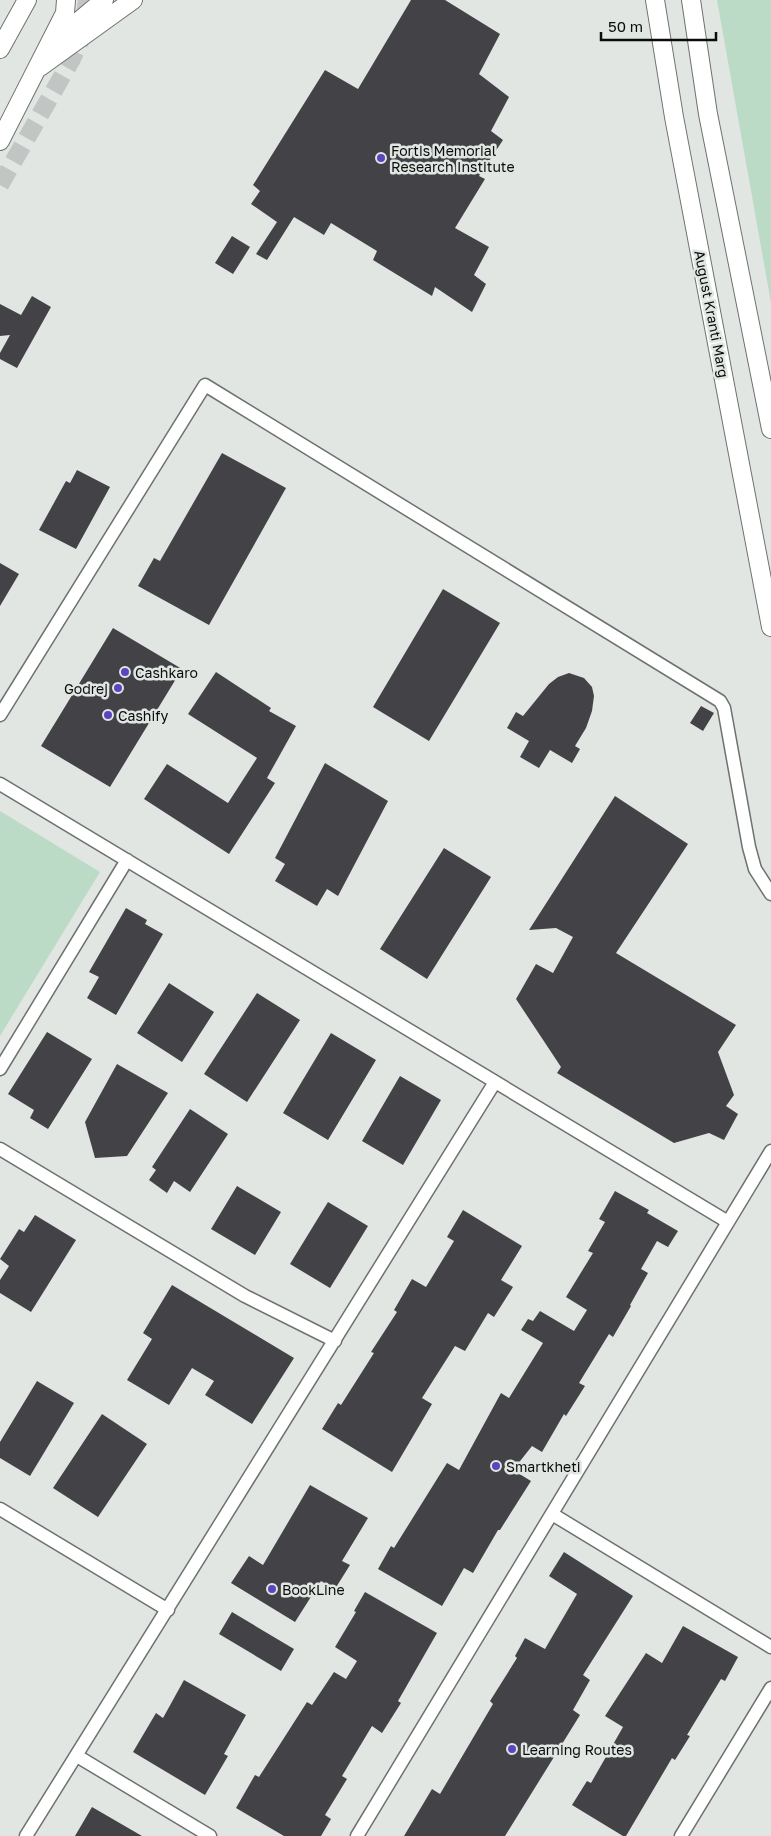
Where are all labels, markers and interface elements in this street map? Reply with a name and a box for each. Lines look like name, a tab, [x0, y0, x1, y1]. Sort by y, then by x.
scale bar	[601, 10, 716, 42]
text: 50 m	[608, 17, 643, 35]
place label: Fortis Memorial Research Institute	[391, 142, 515, 175]
marker: Fortis Memorial Research Institute	[375, 152, 387, 164]
street label: August Kranti Marg	[691, 249, 733, 379]
place label: Cashkaro	[135, 664, 198, 681]
marker: Cashkaro	[119, 666, 131, 678]
place label: Godrej	[64, 680, 108, 697]
marker: Godrej	[112, 682, 124, 694]
place label: Cashify	[118, 707, 169, 724]
marker: Cashify	[102, 709, 114, 721]
place label: Smartkheti	[506, 1458, 581, 1475]
marker: Smartkheti	[490, 1460, 502, 1472]
place label: BookLine	[282, 1581, 345, 1598]
marker: BookLine	[266, 1583, 278, 1595]
place label: Learning Routes	[522, 1741, 632, 1758]
marker: Learning Routes	[506, 1743, 518, 1755]

